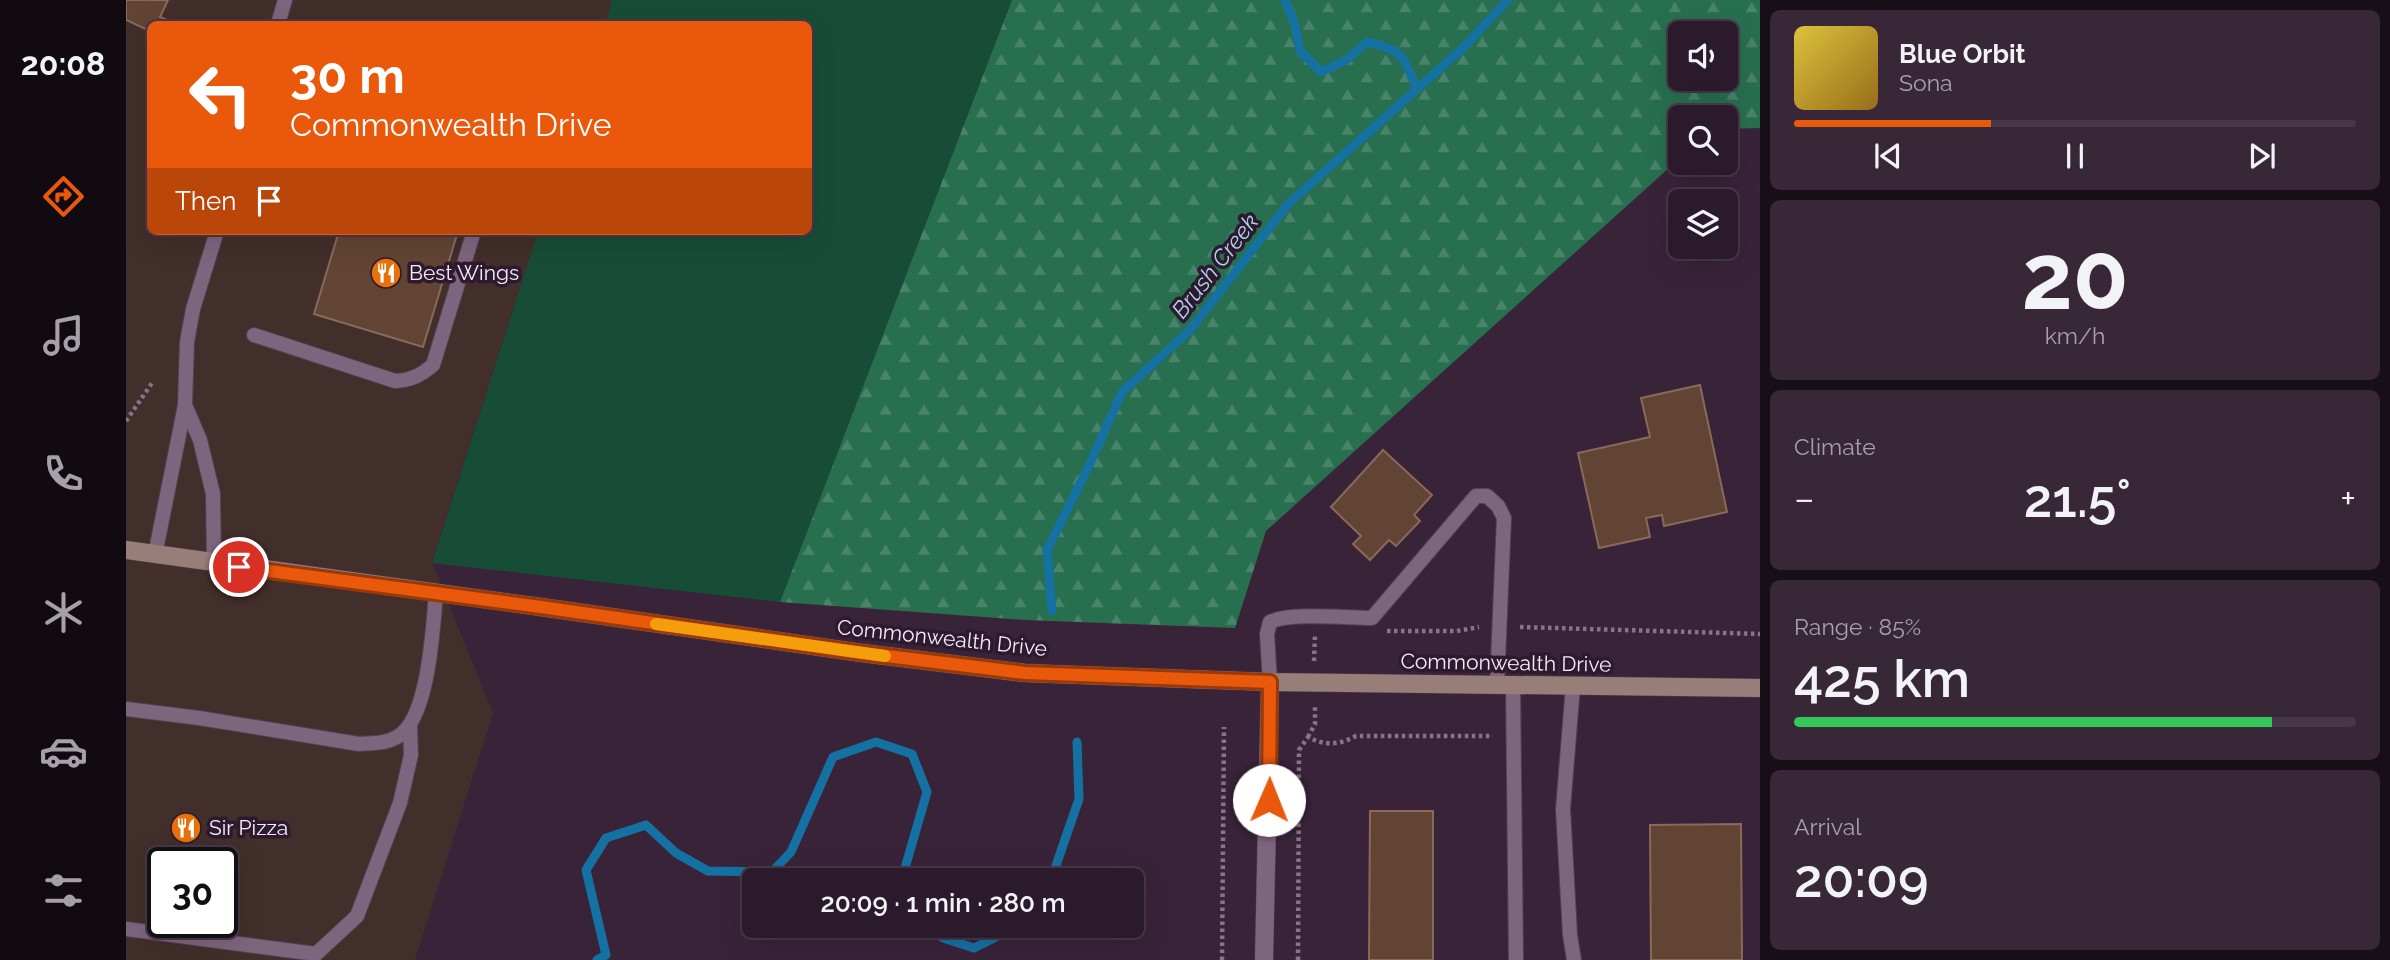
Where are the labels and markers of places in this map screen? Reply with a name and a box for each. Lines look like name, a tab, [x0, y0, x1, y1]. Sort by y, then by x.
restaurant icon: Best Wings	[369, 256, 403, 290]
place label: Best Wings	[409, 260, 519, 285]
pin	[209, 537, 269, 597]
restaurant icon: Sir Pizza	[169, 811, 203, 845]
place label: Sir Pizza	[209, 815, 288, 840]

